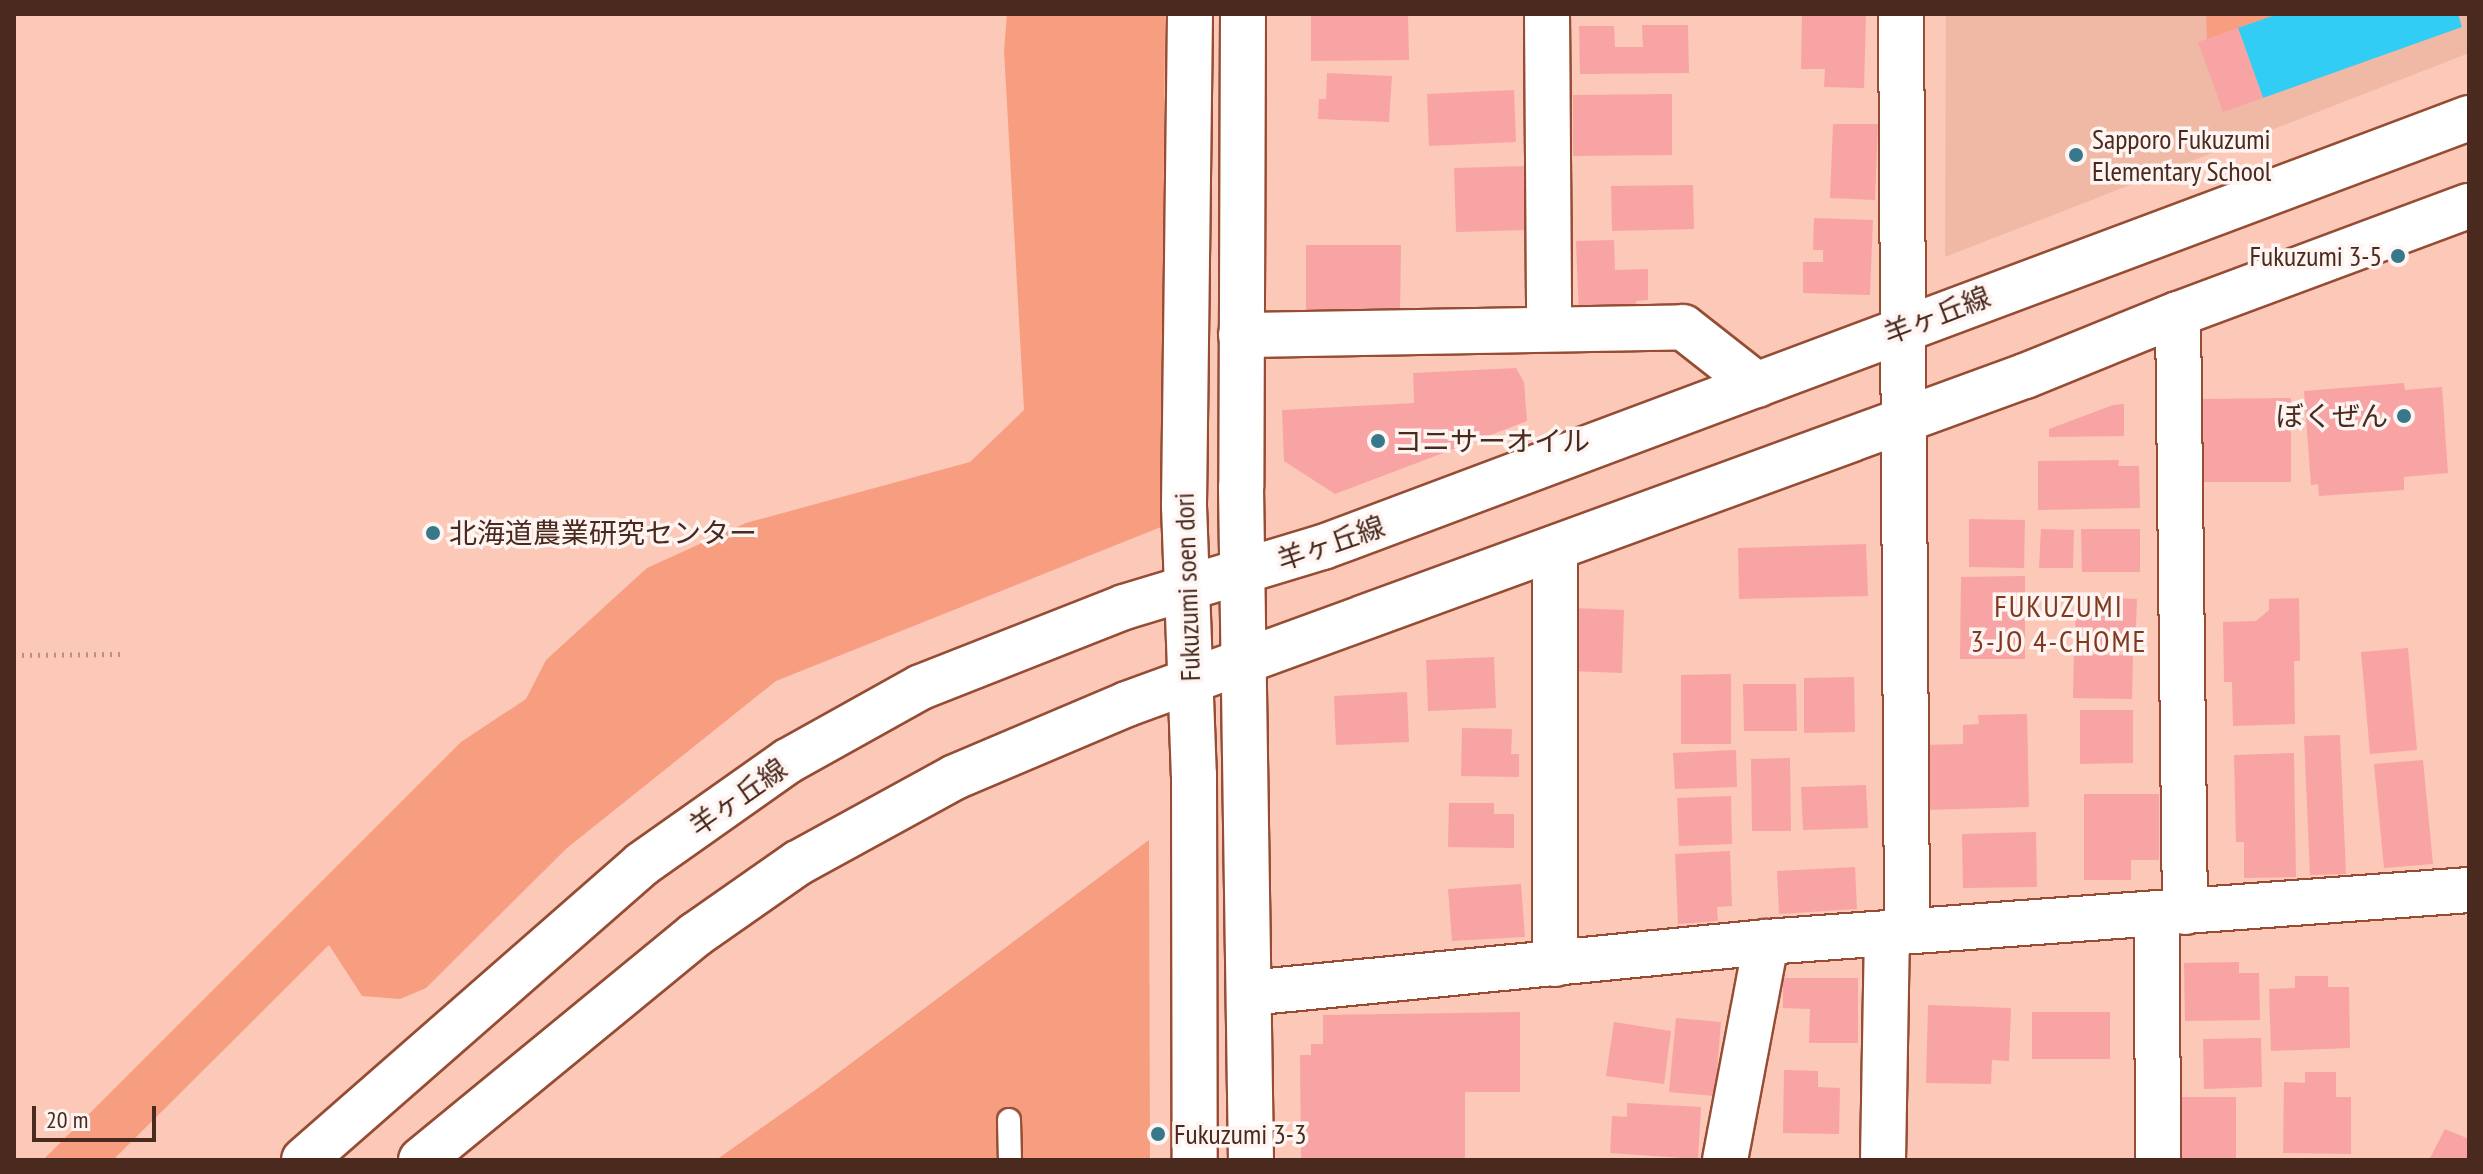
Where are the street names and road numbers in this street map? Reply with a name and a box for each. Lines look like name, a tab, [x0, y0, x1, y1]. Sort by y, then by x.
street label: 羊ヶ丘線	[1879, 279, 1995, 351]
street label: Fukuzumi soen dori	[1167, 492, 1207, 682]
street label: 羊ヶ丘線	[1273, 509, 1389, 577]
street label: 羊ヶ丘線	[682, 751, 794, 843]

